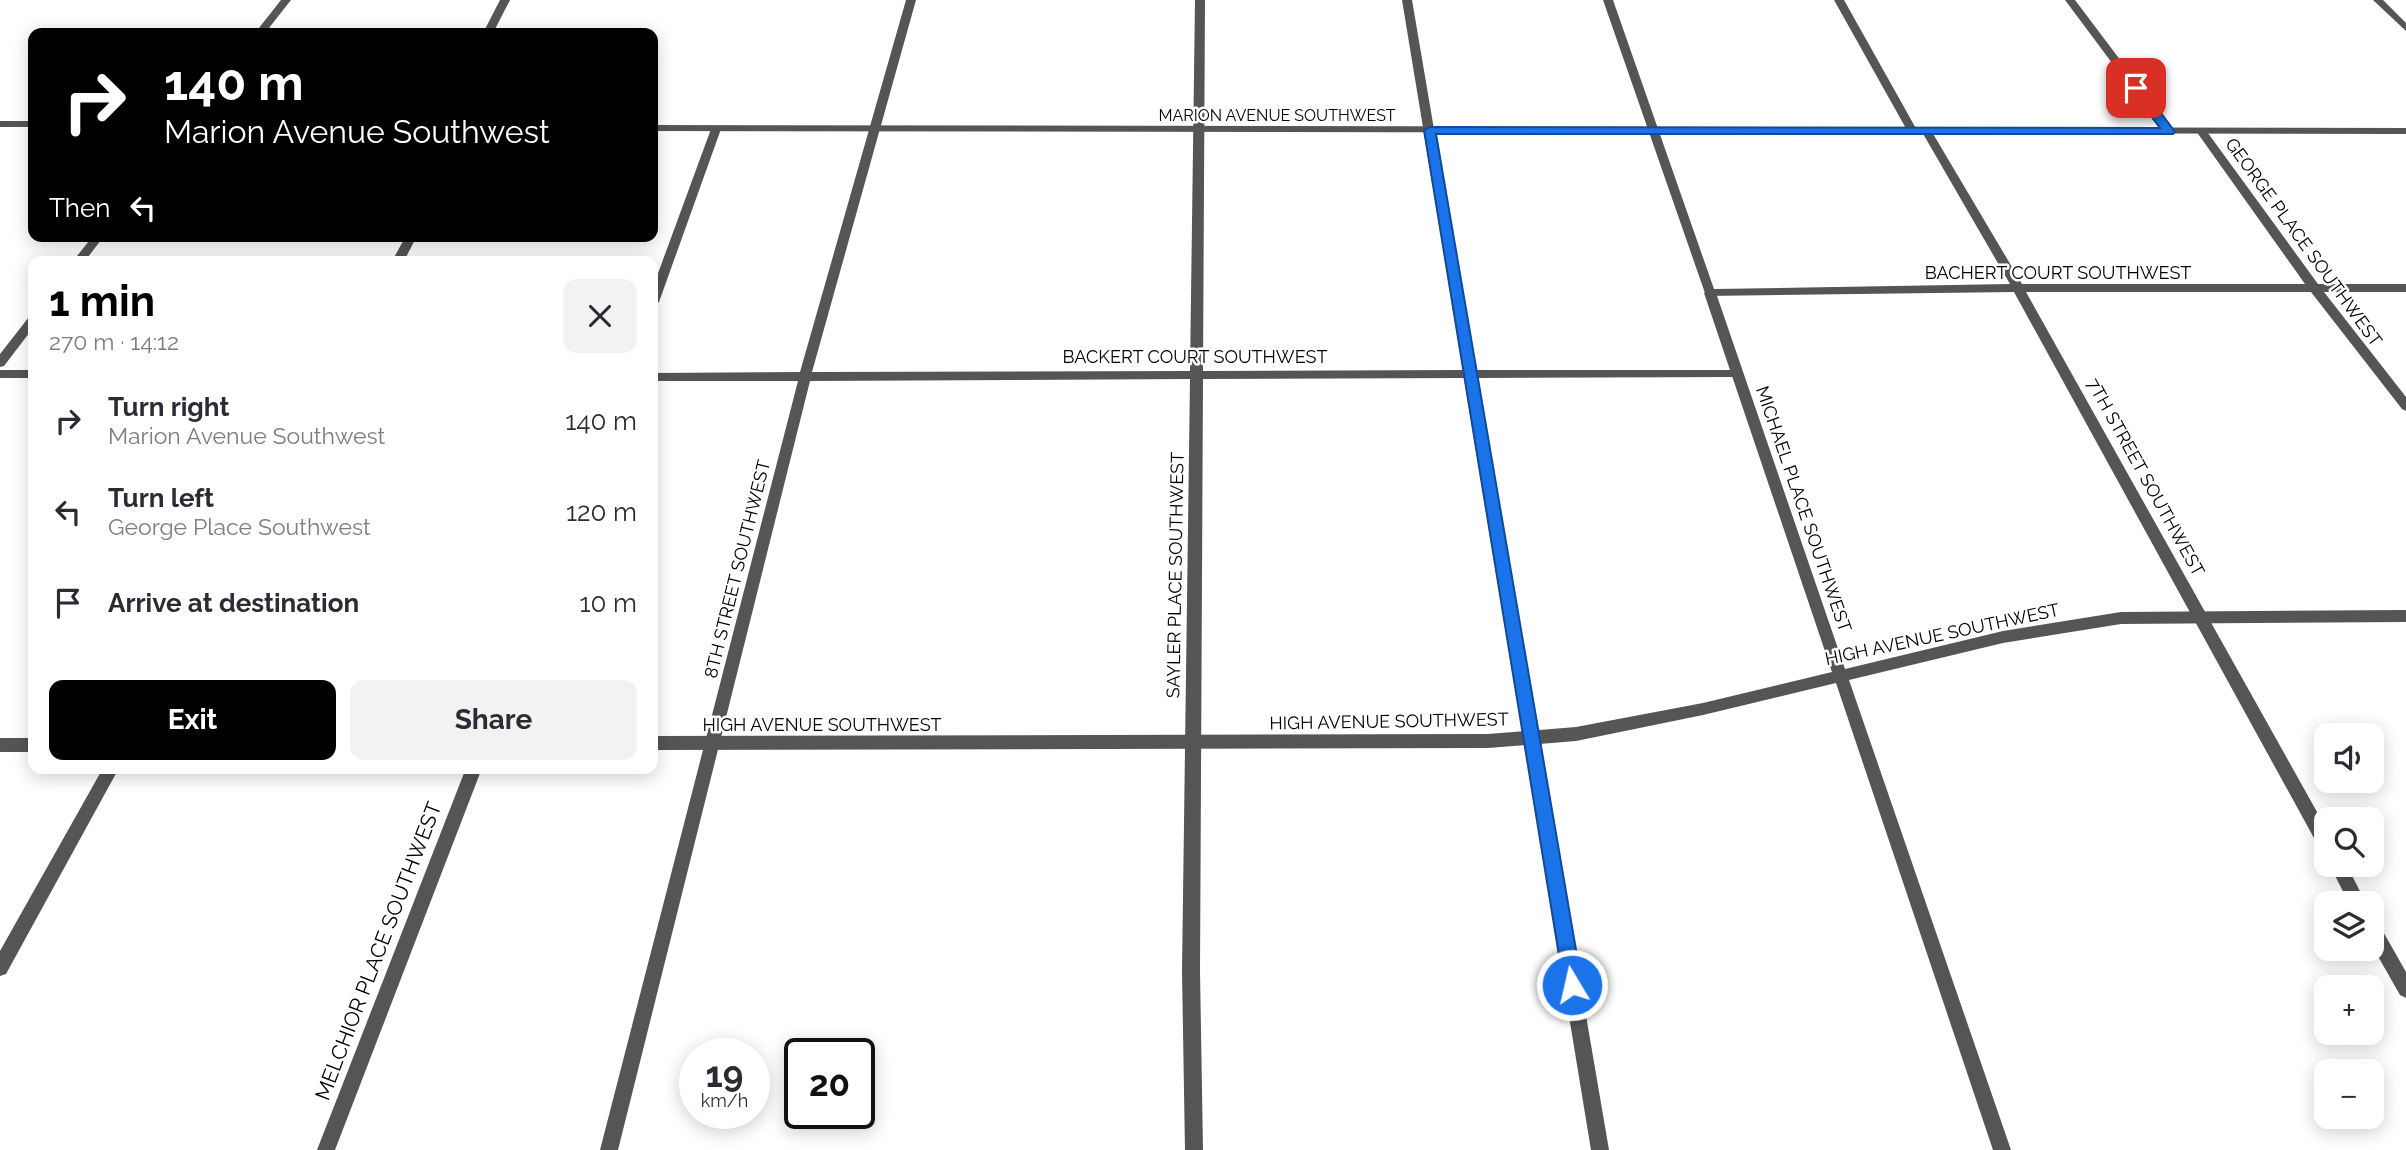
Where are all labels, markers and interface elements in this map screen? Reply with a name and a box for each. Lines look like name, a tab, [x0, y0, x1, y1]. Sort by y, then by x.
text: 140 m	[164, 54, 304, 111]
icon: right	[49, 56, 140, 147]
pin	[2106, 58, 2166, 118]
icon: arrive	[2117, 69, 2155, 107]
street label: MARION AVENUE SOUTHWEST	[1158, 106, 1396, 125]
text: Marion Avenue Southwest	[164, 113, 550, 150]
street label: GEORGE PLACE SOUTHWEST	[2221, 134, 2387, 350]
icon: left	[124, 189, 162, 227]
text: Then	[49, 193, 110, 223]
street label: BACHERT COURT SOUTHWEST	[1925, 262, 2191, 283]
text: 1 min	[49, 277, 155, 326]
button: close	[563, 279, 637, 353]
text: 270 m · 14:12	[49, 328, 179, 355]
street label: BACKERT COURT SOUTHWEST	[1063, 346, 1327, 367]
street label: 7TH STREET SOUTHWEST	[2083, 374, 2209, 580]
street label: MICHAEL PLACE SOUTHWEST	[1752, 383, 1856, 635]
text: Turn right	[108, 392, 229, 422]
icon: right	[49, 402, 87, 440]
text: 140 m	[565, 406, 637, 436]
text: Marion Avenue Southwest	[108, 422, 385, 449]
street label: SAYLER PLACE SOUTHWEST	[1162, 452, 1188, 698]
street label: 8TH STREET SOUTHWEST	[700, 458, 774, 680]
text: Turn left	[108, 483, 214, 513]
icon: left	[49, 493, 87, 531]
text: 120 m	[566, 497, 637, 527]
text: George Place Southwest	[108, 513, 371, 540]
icon: arrive	[49, 584, 87, 622]
text: Arrive at destination	[108, 588, 359, 618]
text: 10 m	[579, 588, 637, 618]
street label: HIGH AVENUE SOUTHWEST	[1823, 599, 2061, 669]
button: Exit	[49, 680, 336, 760]
button: Share	[350, 680, 637, 760]
street label: HIGH AVENUE SOUTHWEST	[1269, 708, 1509, 734]
street label: HIGH AVENUE SOUTHWEST	[702, 714, 942, 735]
map controls	[2314, 723, 2384, 1129]
button: sound	[2314, 723, 2384, 793]
street label: MELCHIOR PLACE SOUTHWEST	[309, 798, 447, 1104]
button: search	[2314, 807, 2384, 877]
button: layers	[2314, 891, 2384, 961]
position arrow	[1535, 948, 1609, 1022]
button: +	[2314, 975, 2384, 1045]
speed limit sign: 20	[784, 1038, 875, 1129]
text: 19	[706, 1054, 743, 1095]
button: −	[2314, 1059, 2384, 1129]
text: km/h	[701, 1090, 748, 1111]

